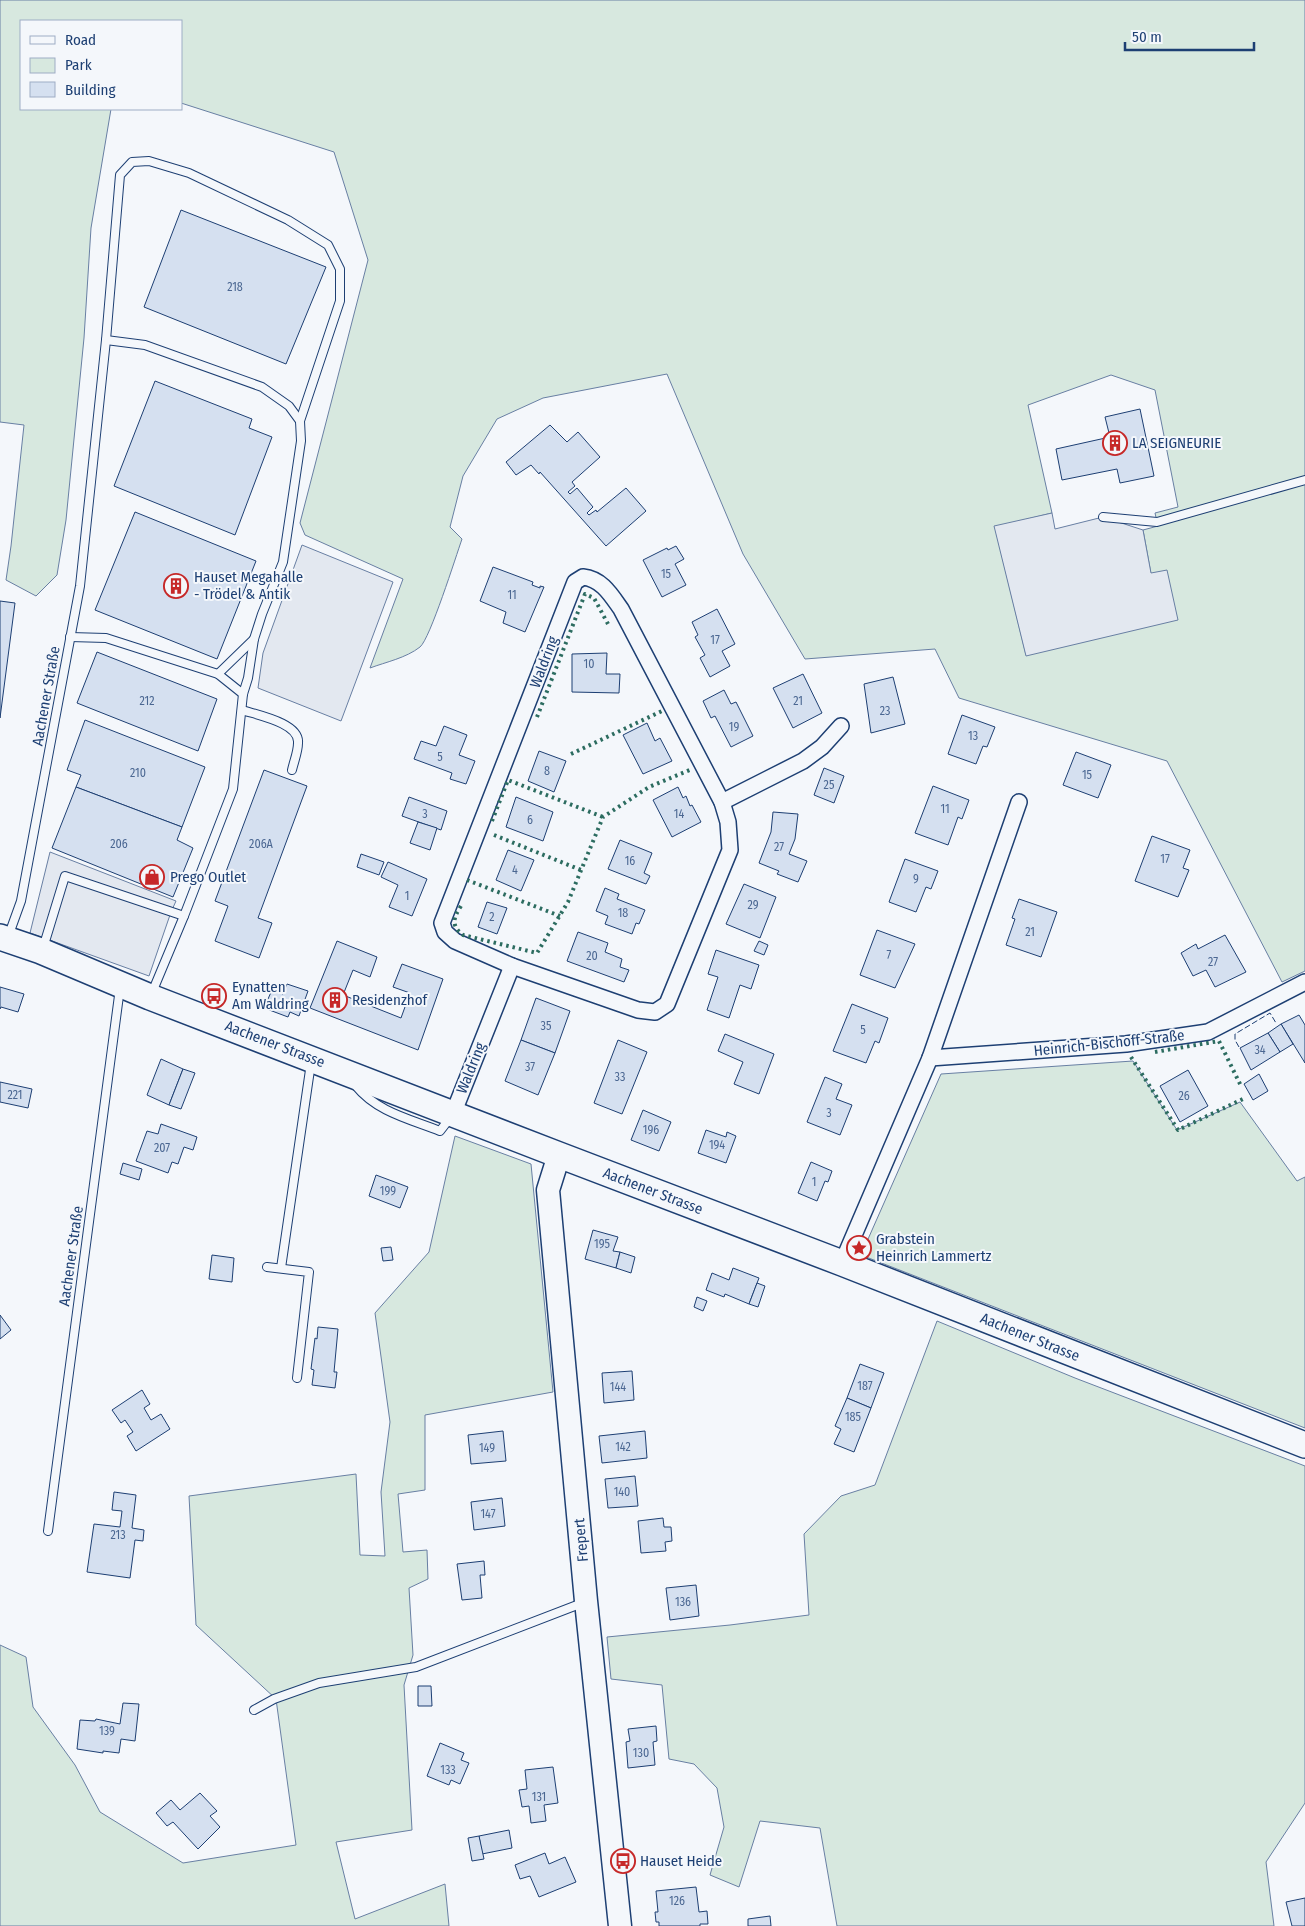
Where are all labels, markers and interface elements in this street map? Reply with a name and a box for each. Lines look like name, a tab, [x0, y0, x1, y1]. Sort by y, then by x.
legend	[20, 20, 182, 110]
scale bar	[1125, 20, 1254, 52]
text: 50 m	[1132, 28, 1162, 46]
text: Road	[65, 31, 96, 49]
text: Park	[65, 56, 92, 74]
text: Building	[65, 81, 116, 99]
house number: 218	[227, 280, 243, 294]
building icon: LA SEIGNEURIE	[1102, 430, 1128, 456]
place label: LA SEIGNEURIE	[1132, 434, 1221, 452]
house number: 15	[661, 567, 672, 581]
place label: Hauset Megahalle - Trödel & Antik	[194, 568, 303, 603]
building icon: Hauset Megahalle - Trödel & Antik	[163, 573, 189, 599]
house number: 11	[507, 588, 517, 602]
house number: 17	[710, 633, 720, 647]
street label: Waldring	[526, 634, 562, 690]
street label: Aachener Straße	[28, 645, 64, 747]
house number: 10	[584, 657, 594, 671]
house number: 212	[139, 694, 155, 708]
house number: 21	[793, 694, 803, 708]
house number: 23	[880, 704, 890, 718]
house number: 19	[729, 720, 739, 734]
house number: 13	[968, 729, 978, 743]
house number: 5	[437, 750, 443, 764]
house number: 8	[544, 764, 550, 778]
house number: 210	[130, 766, 146, 780]
house number: 15	[1082, 768, 1093, 782]
house number: 25	[824, 778, 835, 792]
house number: 11	[940, 802, 950, 816]
house number: 3	[422, 807, 428, 821]
house number: 14	[674, 807, 684, 821]
house number: 6	[527, 813, 533, 827]
house number: 206	[110, 837, 128, 851]
house number: 206A	[249, 837, 274, 851]
house number: 27	[774, 840, 784, 854]
house number: 17	[1160, 852, 1170, 866]
house number: 16	[625, 854, 635, 868]
house number: 4	[512, 863, 518, 877]
shop icon: Prego Outlet	[139, 864, 165, 890]
place label: Prego Outlet	[170, 868, 246, 886]
house number: 9	[913, 872, 919, 886]
house number: 1	[405, 889, 409, 903]
house number: 29	[747, 898, 759, 912]
house number: 18	[618, 906, 628, 920]
house number: 2	[489, 910, 495, 924]
house number: 21	[1025, 925, 1035, 939]
house number: 7	[887, 948, 892, 962]
house number: 20	[586, 949, 598, 963]
house number: 27	[1208, 955, 1218, 969]
place label: Eynatten Am Waldring	[232, 978, 309, 1013]
bus stop icon: Eynatten Am Waldring	[201, 983, 227, 1009]
building icon: Residenzhof	[322, 987, 348, 1013]
place label: Residenzhof	[352, 991, 429, 1009]
street label: Aachener Strasse	[223, 1017, 327, 1071]
house number: 35	[541, 1019, 552, 1033]
house number: 5	[860, 1023, 866, 1037]
street label: Heinrich-Bischoff-Straße	[1033, 1026, 1185, 1060]
street label: Waldring	[453, 1040, 489, 1096]
house number: 34	[1254, 1043, 1266, 1057]
house number: 37	[525, 1060, 535, 1074]
house number: 33	[615, 1070, 625, 1084]
house number: 221	[7, 1088, 23, 1102]
house number: 26	[1178, 1089, 1190, 1103]
house number: 3	[826, 1106, 832, 1120]
house number: 196	[643, 1123, 659, 1137]
house number: 194	[709, 1138, 725, 1152]
house number: 207	[154, 1141, 170, 1155]
street label: Aachener Strasse	[601, 1164, 705, 1218]
house number: 1	[812, 1175, 816, 1189]
house number: 199	[380, 1184, 396, 1198]
street label: Aachener Straße	[55, 1205, 87, 1307]
place label: Grabstein Heinrich Lammertz	[876, 1230, 992, 1265]
place icon: Grabstein Heinrich Lammertz	[846, 1235, 872, 1261]
house number: 195	[594, 1237, 610, 1251]
street label: Aachener Strasse	[978, 1309, 1082, 1365]
house number: 187	[857, 1379, 873, 1393]
house number: 144	[610, 1380, 626, 1394]
house number: 185	[845, 1410, 862, 1424]
house number: 142	[615, 1440, 631, 1454]
house number: 149	[479, 1441, 495, 1455]
house number: 140	[614, 1485, 630, 1499]
house number: 147	[480, 1507, 496, 1521]
street label: Frepert	[570, 1517, 592, 1563]
house number: 213	[110, 1528, 126, 1542]
house number: 136	[675, 1595, 691, 1609]
house number: 139	[99, 1724, 115, 1738]
house number: 130	[633, 1746, 649, 1760]
house number: 133	[440, 1763, 456, 1777]
house number: 131	[532, 1790, 546, 1804]
bus stop icon: Hauset Heide	[610, 1848, 636, 1874]
place label: Hauset Heide	[640, 1852, 722, 1870]
house number: 126	[669, 1894, 685, 1908]

